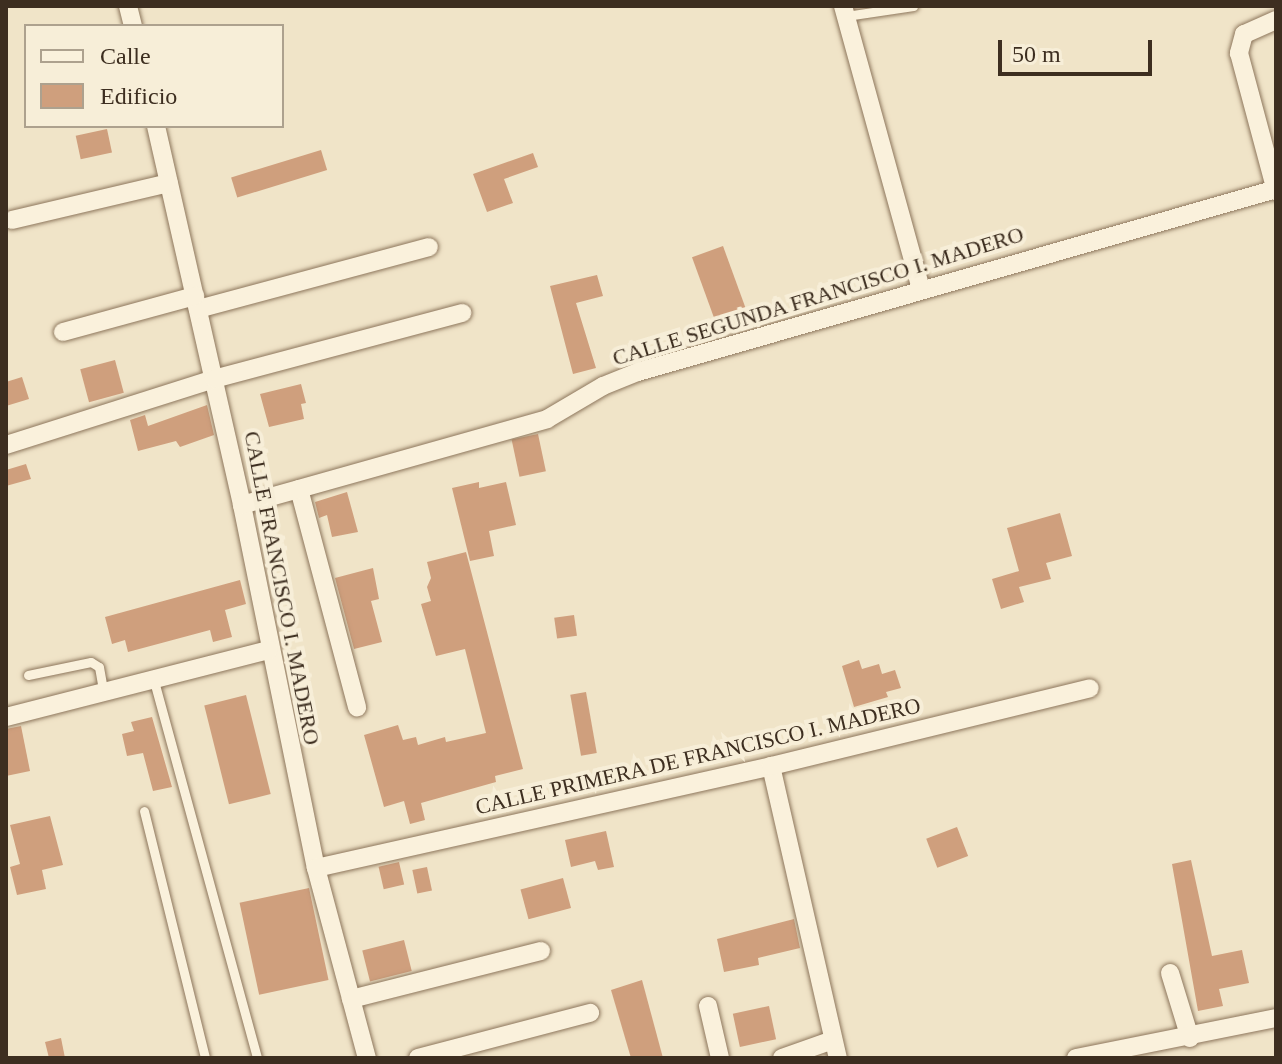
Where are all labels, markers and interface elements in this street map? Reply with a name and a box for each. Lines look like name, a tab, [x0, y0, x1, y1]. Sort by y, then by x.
legend	[24, 24, 284, 128]
scale bar	[1002, 24, 1156, 74]
text: 50 m	[1012, 41, 1061, 67]
text: Calle	[100, 43, 151, 69]
text: Edificio	[100, 83, 177, 109]
street label: CALLE SEGUNDA FRANCISCO I. MADERO	[609, 221, 1027, 371]
street label: CALLE FRANCISCO I. MADERO	[239, 429, 325, 747]
street label: CALLE PRIMERA DE FRANCISCO I. MADERO	[472, 692, 924, 820]

